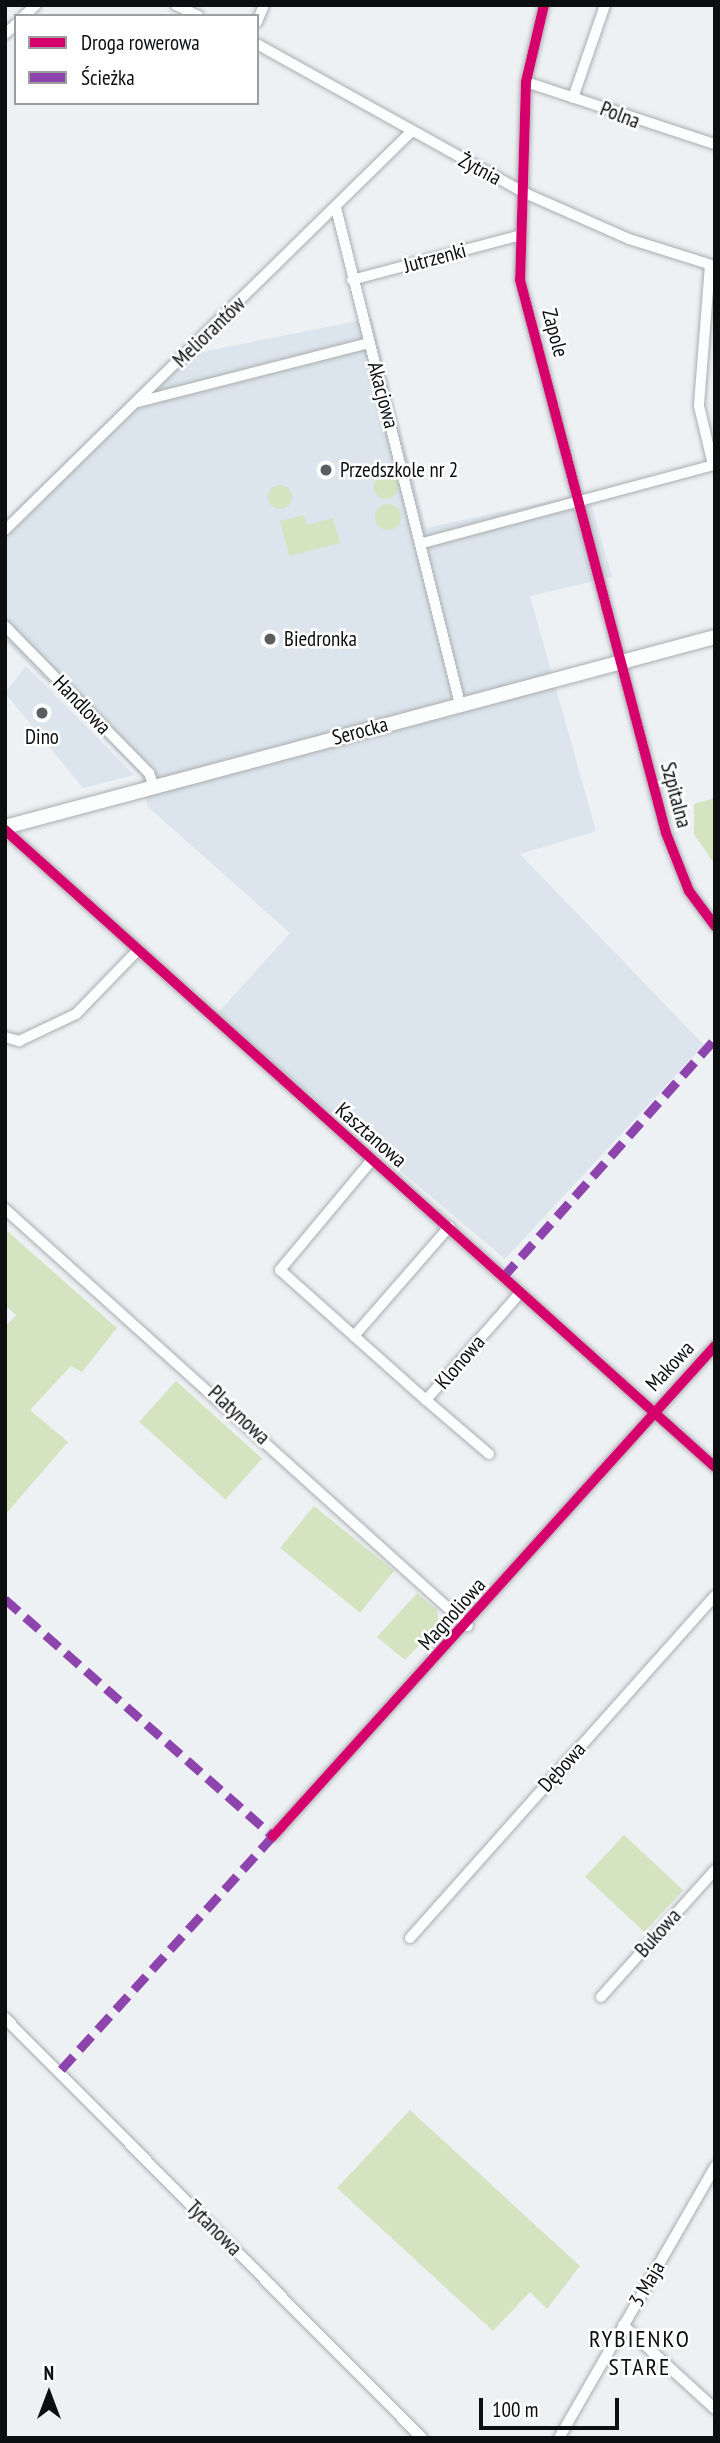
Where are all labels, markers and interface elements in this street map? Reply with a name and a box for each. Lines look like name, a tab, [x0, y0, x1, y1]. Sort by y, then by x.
legend	[14, 14, 259, 105]
text: Droga rowerowa	[81, 29, 200, 56]
text: Ścieżka	[81, 64, 135, 91]
street label: Polna	[597, 96, 643, 134]
street label: Żytnia	[454, 147, 506, 191]
street label: Jutrzenki	[401, 238, 469, 278]
street label: Meliorantów	[168, 291, 250, 373]
street label: Zapole	[536, 306, 574, 360]
street label: Akacjowa	[362, 359, 404, 431]
place label: Przedszkole nr 2	[340, 457, 458, 483]
marker: Przedszkole nr 2	[318, 462, 334, 478]
place label: Biedronka	[284, 626, 357, 652]
marker: Biedronka	[262, 631, 278, 647]
street label: Handlowa	[48, 670, 116, 740]
marker: Dino	[34, 705, 50, 721]
street label: Serocka	[329, 712, 391, 750]
place label: Dino	[25, 724, 59, 750]
street label: Szpitalna	[655, 759, 697, 831]
street label: Kasztanowa	[330, 1097, 412, 1173]
street label: Klonowa	[430, 1330, 490, 1394]
street label: Makowa	[641, 1336, 699, 1396]
street label: Platynowa	[203, 1380, 275, 1450]
street label: Magnoliowa	[413, 1573, 491, 1655]
street label: Dębowa	[533, 1737, 591, 1797]
street label: Bukowa	[630, 1904, 686, 1962]
street label: Tytanowa	[181, 2195, 247, 2261]
street label: 3 Maja	[624, 2257, 670, 2311]
district label: RYBIENKO STARE	[590, 2325, 690, 2381]
north arrow	[14, 2359, 84, 2429]
text: N	[44, 2361, 54, 2385]
scale bar	[482, 2384, 622, 2428]
text: 100 m	[492, 2396, 538, 2423]

